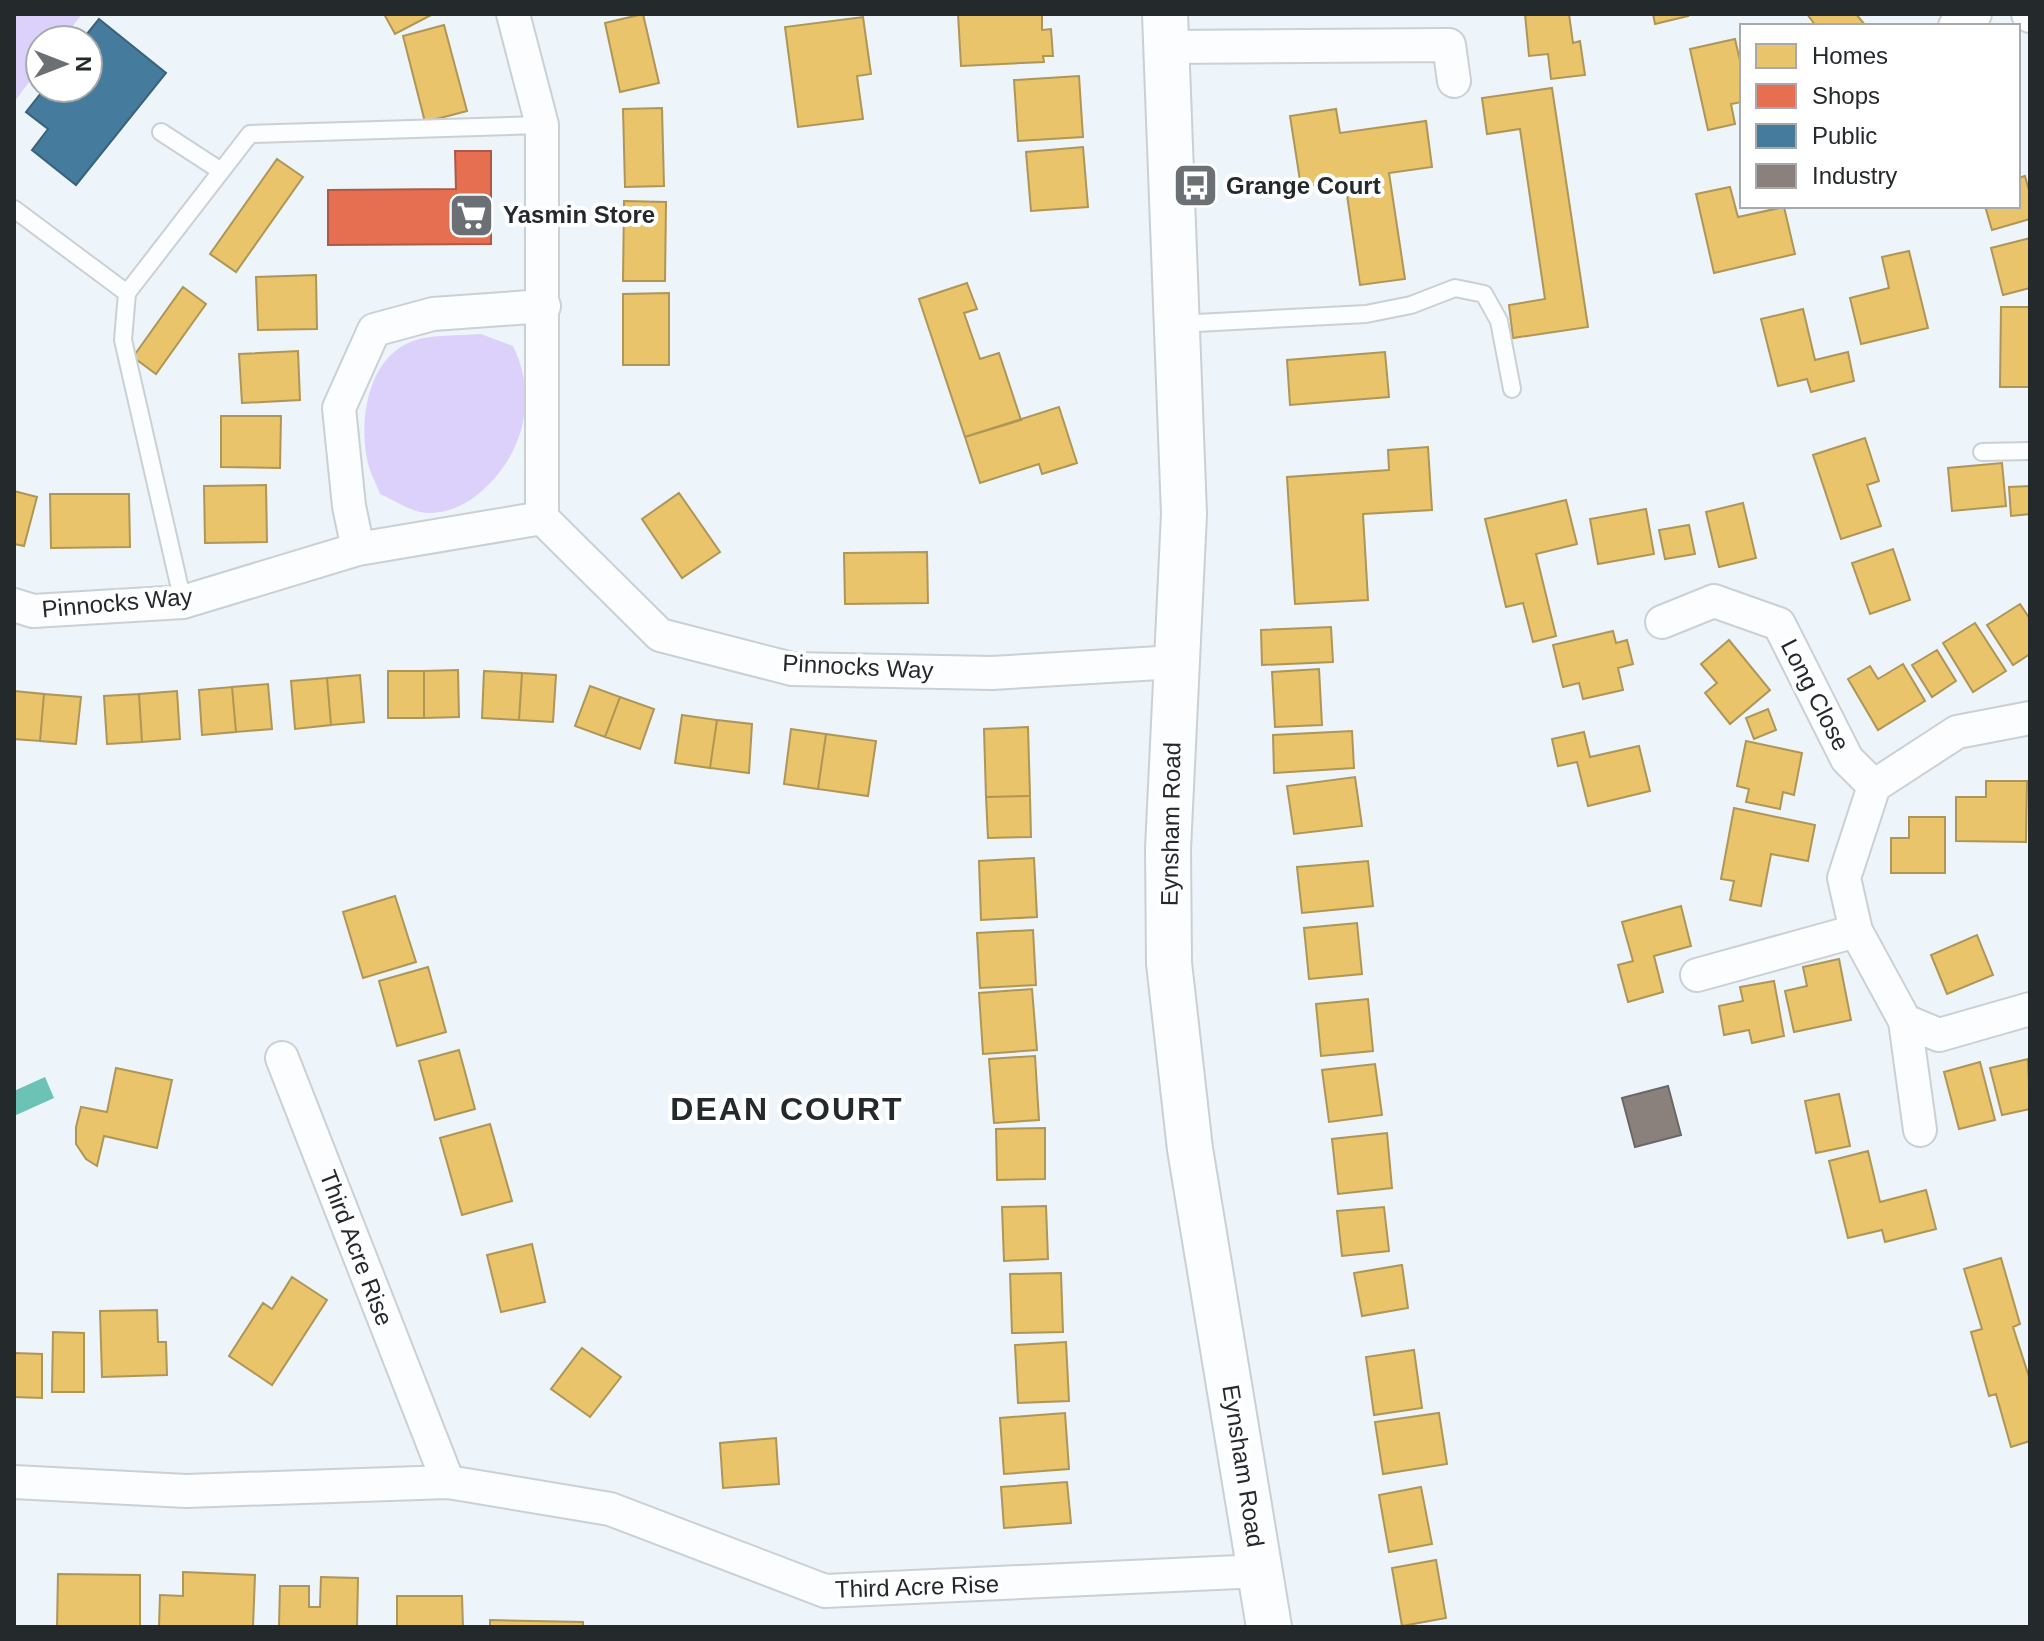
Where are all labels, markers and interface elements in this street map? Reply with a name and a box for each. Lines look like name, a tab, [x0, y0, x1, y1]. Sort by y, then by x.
north arrow	[24, 24, 104, 104]
legend	[1740, 24, 2020, 208]
text: Homes	[1812, 42, 1888, 69]
text: N	[71, 56, 96, 72]
text: Shops	[1812, 82, 1880, 109]
text: Public	[1812, 122, 1877, 149]
bus stop icon: Grange Court	[1171, 162, 1219, 210]
text: Industry	[1812, 162, 1897, 189]
place label: Grange Court	[1226, 172, 1381, 199]
supermarket icon: Yasmin Store	[448, 191, 496, 239]
place label: Yasmin Store	[503, 201, 655, 228]
street label: Pinnocks Way	[40, 582, 193, 623]
street label: Long Close	[1776, 635, 1855, 755]
street label: Pinnocks Way	[782, 649, 934, 684]
street label: Eynsham Road	[1156, 742, 1185, 906]
district label: DEAN COURT	[670, 1091, 904, 1127]
street label: Third Acre Rise	[314, 1166, 398, 1329]
street label: Eynsham Road	[1217, 1383, 1270, 1549]
street label: Third Acre Rise	[835, 1570, 999, 1603]

